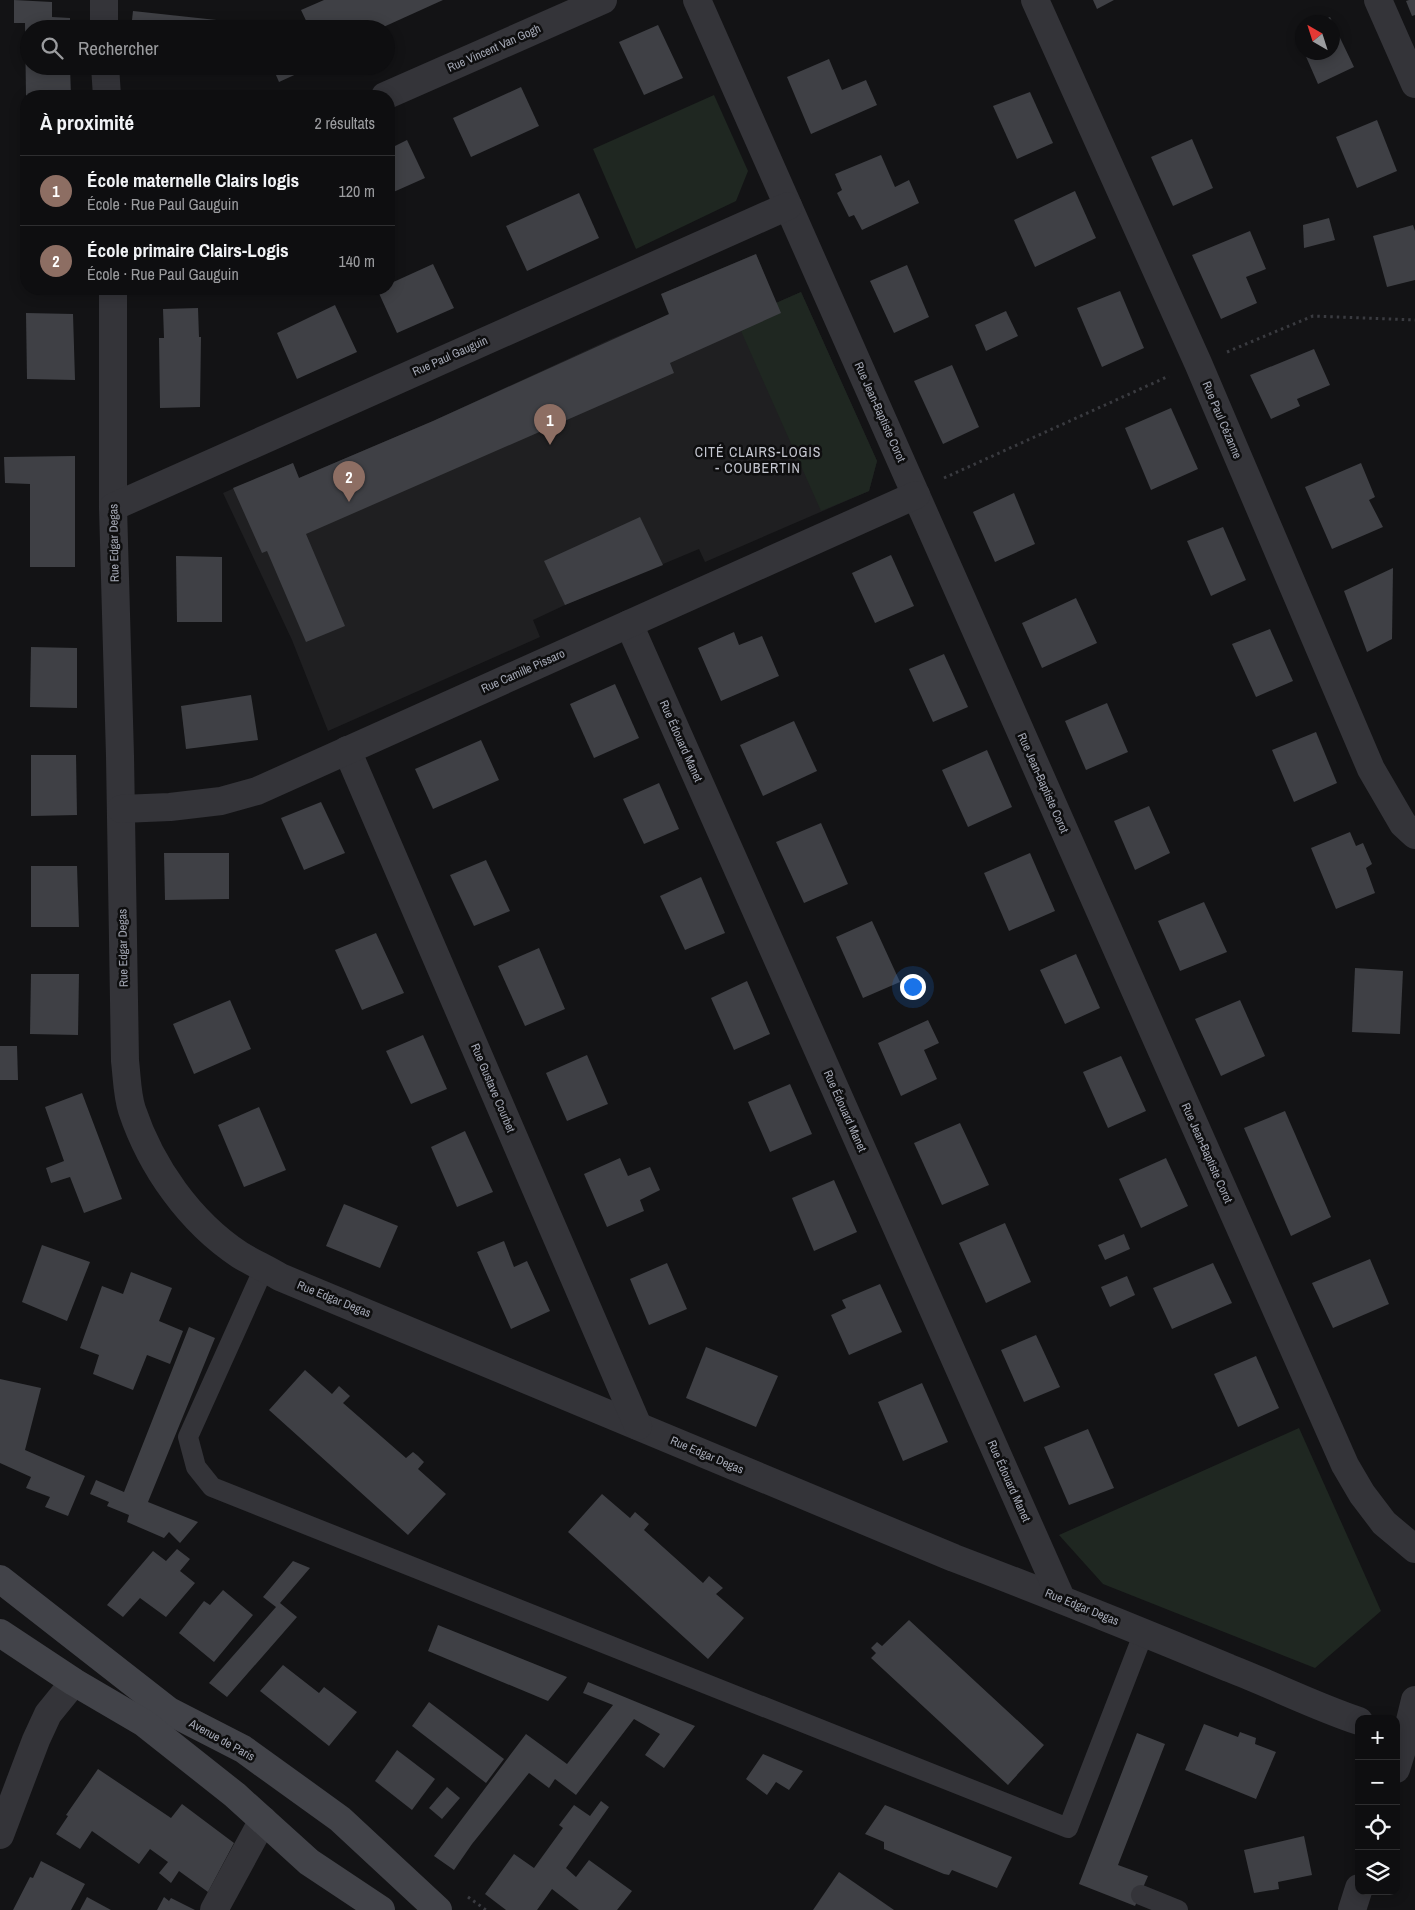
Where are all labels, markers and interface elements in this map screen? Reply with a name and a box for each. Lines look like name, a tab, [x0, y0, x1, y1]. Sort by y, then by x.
north arrow	[1295, 15, 1340, 60]
search box	[20, 20, 395, 75]
street label: Rue Vincent Van Gogh	[445, 20, 543, 76]
icon: search	[38, 34, 66, 62]
text: Rechercher	[78, 35, 159, 61]
text: À proximité	[40, 108, 134, 137]
text: 2 résultats	[314, 112, 375, 134]
text: École maternelle Clairs logis	[87, 167, 299, 193]
text: 1	[52, 180, 60, 202]
text: 120 m	[339, 180, 375, 202]
text: École · Rue Paul Gauguin	[87, 193, 239, 215]
text: École primaire Clairs-Logis	[87, 237, 289, 263]
text: 2	[52, 250, 60, 272]
text: 140 m	[339, 250, 375, 272]
text: École · Rue Paul Gauguin	[87, 263, 239, 285]
street label: Rue Paul Gauguin	[410, 332, 490, 380]
street label: Rue Jean-Baptiste Corot	[851, 359, 909, 465]
street label: Rue Paul Cézanne	[1198, 379, 1246, 461]
pin: 1	[534, 404, 566, 445]
district label: CITÉ CLAIRS-LOGIS - COUBERTIN	[695, 443, 821, 477]
pin: 2	[333, 461, 365, 502]
street label: Rue Edgar Degas	[105, 504, 123, 582]
street label: Rue Camille Pissaro	[479, 645, 567, 697]
street label: Rue Édouard Manet	[656, 698, 706, 785]
street label: Rue Jean-Baptiste Corot	[1014, 730, 1072, 836]
street label: Rue Edgar Degas	[114, 909, 132, 987]
your location	[900, 974, 926, 1000]
street label: Rue Gustave Courbet	[467, 1041, 519, 1135]
street label: Rue Édouard Manet	[820, 1068, 870, 1155]
street label: Rue Jean-Baptiste Corot	[1178, 1100, 1236, 1206]
street label: Rue Edgar Degas	[295, 1277, 373, 1321]
street label: Rue Edgar Degas	[668, 1432, 746, 1478]
street label: Rue Édouard Manet	[984, 1438, 1034, 1525]
street label: Rue Edgar Degas	[1043, 1585, 1121, 1629]
street label: Avenue de Paris	[186, 1715, 258, 1765]
map controls	[1355, 1715, 1400, 1895]
button: +	[1355, 1715, 1400, 1760]
button: −	[1355, 1760, 1400, 1805]
button: locate	[1355, 1805, 1400, 1850]
button: layers	[1355, 1850, 1400, 1895]

